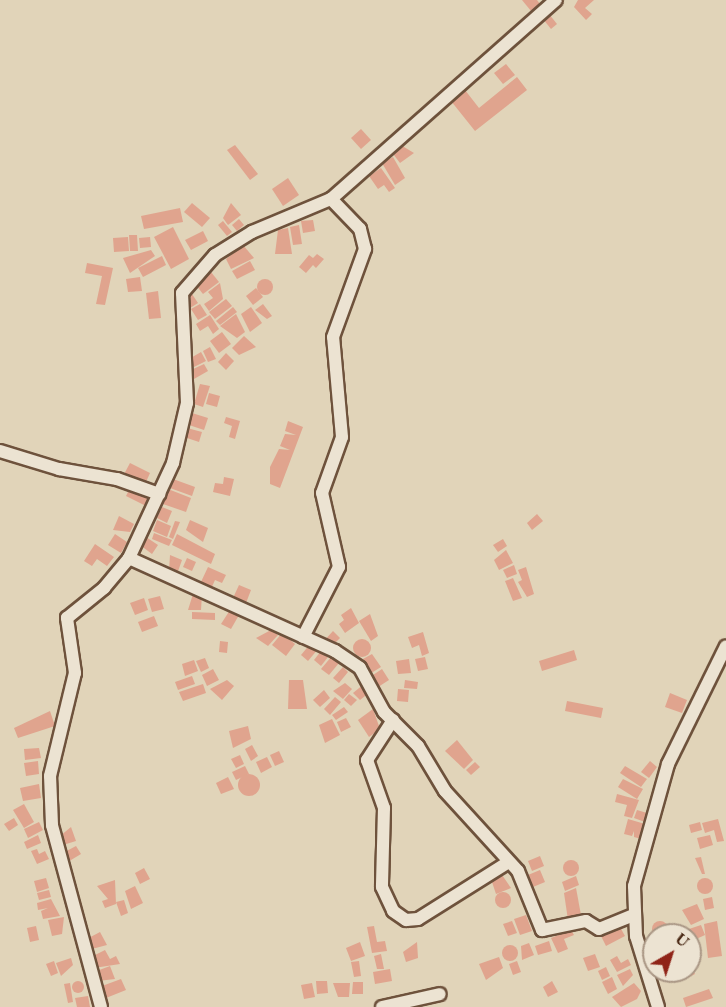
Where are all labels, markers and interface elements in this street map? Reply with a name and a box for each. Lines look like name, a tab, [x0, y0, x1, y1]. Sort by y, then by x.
north arrow	[642, 923, 702, 983]
text: U	[671, 928, 694, 952]

